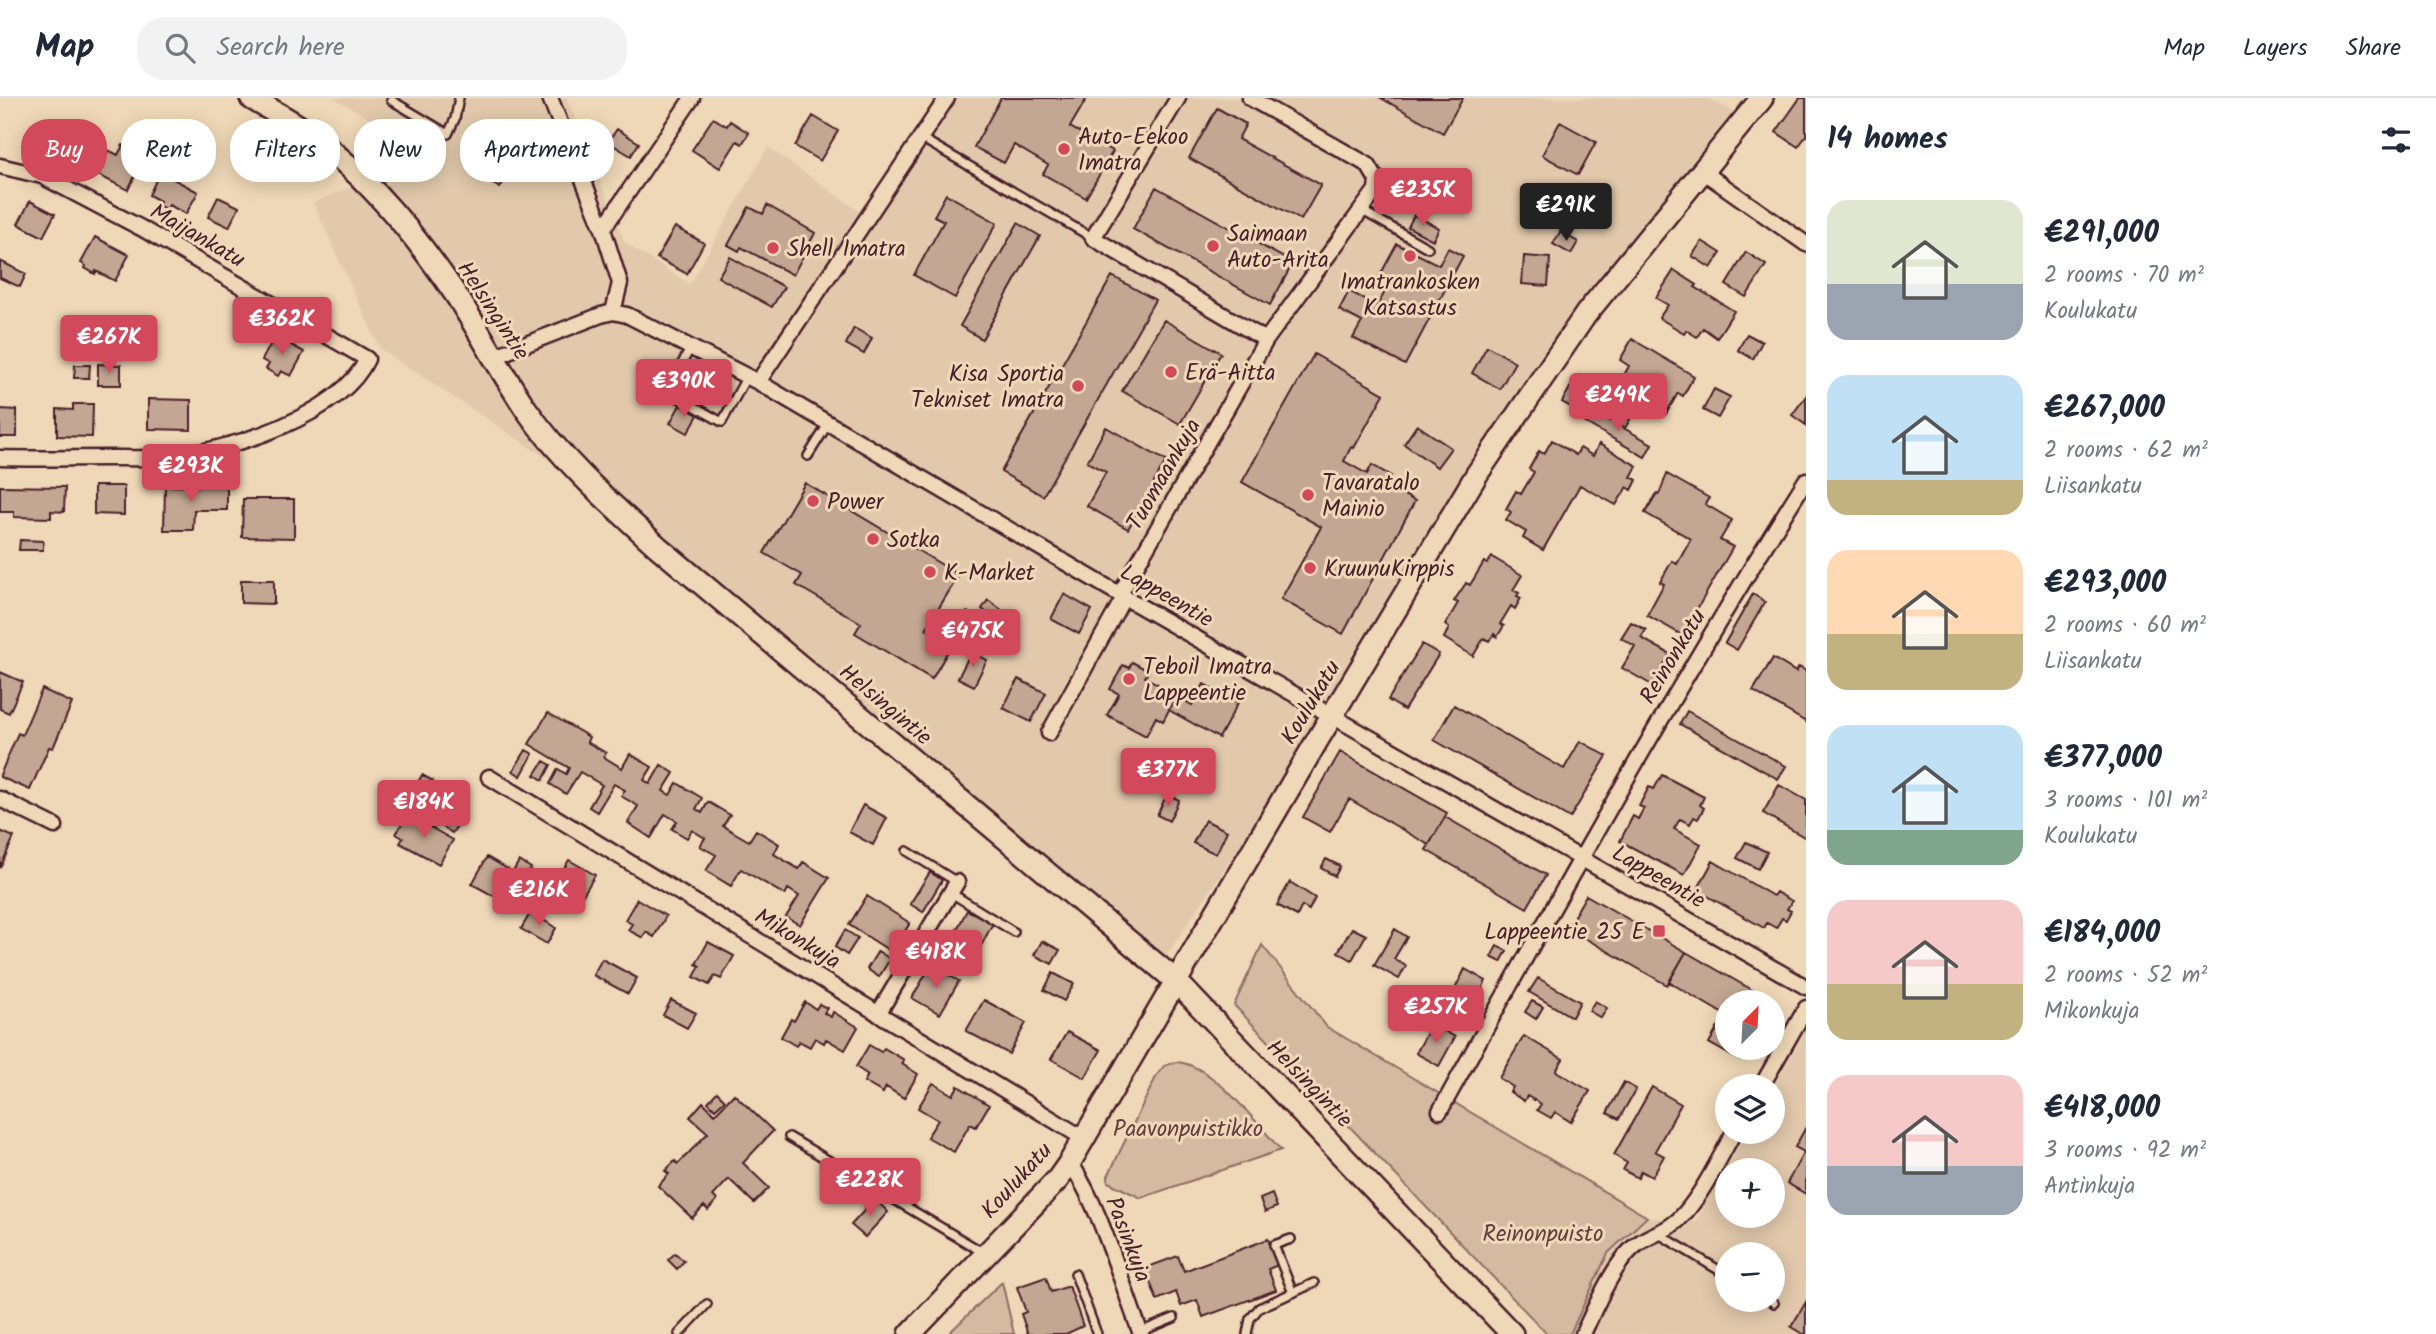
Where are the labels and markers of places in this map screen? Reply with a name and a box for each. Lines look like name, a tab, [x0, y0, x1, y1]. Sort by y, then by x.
place label: Auto-Eekoo Imatra	[1078, 120, 1188, 182]
marker: Auto-Eekoo Imatra	[1056, 141, 1072, 157]
pin: €235K	[1374, 169, 1472, 228]
pin: €291K	[1517, 184, 1615, 243]
place label: Saimaan Auto-Arita	[1227, 217, 1329, 279]
place label: Shell Imatra	[787, 232, 906, 268]
marker: Saimaan Auto-Arita	[1205, 238, 1221, 254]
marker: Shell Imatra	[765, 240, 781, 256]
marker: Imatrankosken Katsastus	[1402, 248, 1418, 264]
place label: Imatrankosken Katsastus	[1340, 265, 1480, 327]
pin: €362K	[233, 298, 331, 357]
pin: €267K	[60, 316, 158, 375]
place label: Erä-Aitta	[1185, 356, 1276, 392]
place label: Kisa Sportia Tekniset Imatra	[911, 357, 1064, 419]
pin: €390K	[635, 360, 733, 419]
marker: Erä-Aitta	[1163, 364, 1179, 380]
pin: €249K	[1569, 374, 1667, 433]
marker: Kisa Sportia Tekniset Imatra	[1070, 378, 1086, 394]
pin: €293K	[142, 444, 240, 504]
place label: Tavaratalo Mainio	[1322, 466, 1420, 528]
place label: Power	[827, 485, 885, 521]
marker: Tavaratalo Mainio	[1300, 487, 1316, 503]
marker: Power	[805, 493, 821, 509]
place label: Sotka	[887, 523, 940, 559]
marker: Sotka	[865, 531, 881, 547]
place label: KruunuKirppis	[1324, 552, 1455, 588]
place label: K-Market	[944, 556, 1036, 592]
marker: KruunuKirppis	[1302, 560, 1318, 576]
marker: K-Market	[922, 564, 938, 580]
pin: €475K	[924, 610, 1022, 669]
place label: Teboil Imatra Lappeentie	[1143, 650, 1272, 712]
marker: Teboil Imatra Lappeentie	[1121, 671, 1137, 687]
pin: €377K	[1119, 748, 1217, 808]
pin: €184K	[375, 780, 473, 840]
pin: €216K	[490, 868, 588, 928]
place label: Lappeentie 25 E	[1484, 915, 1646, 951]
marker: Lappeentie 25 E	[1651, 923, 1667, 939]
pin: €418K	[887, 930, 985, 990]
pin: €257K	[1387, 986, 1485, 1045]
pin: €228K	[821, 1158, 919, 1218]

